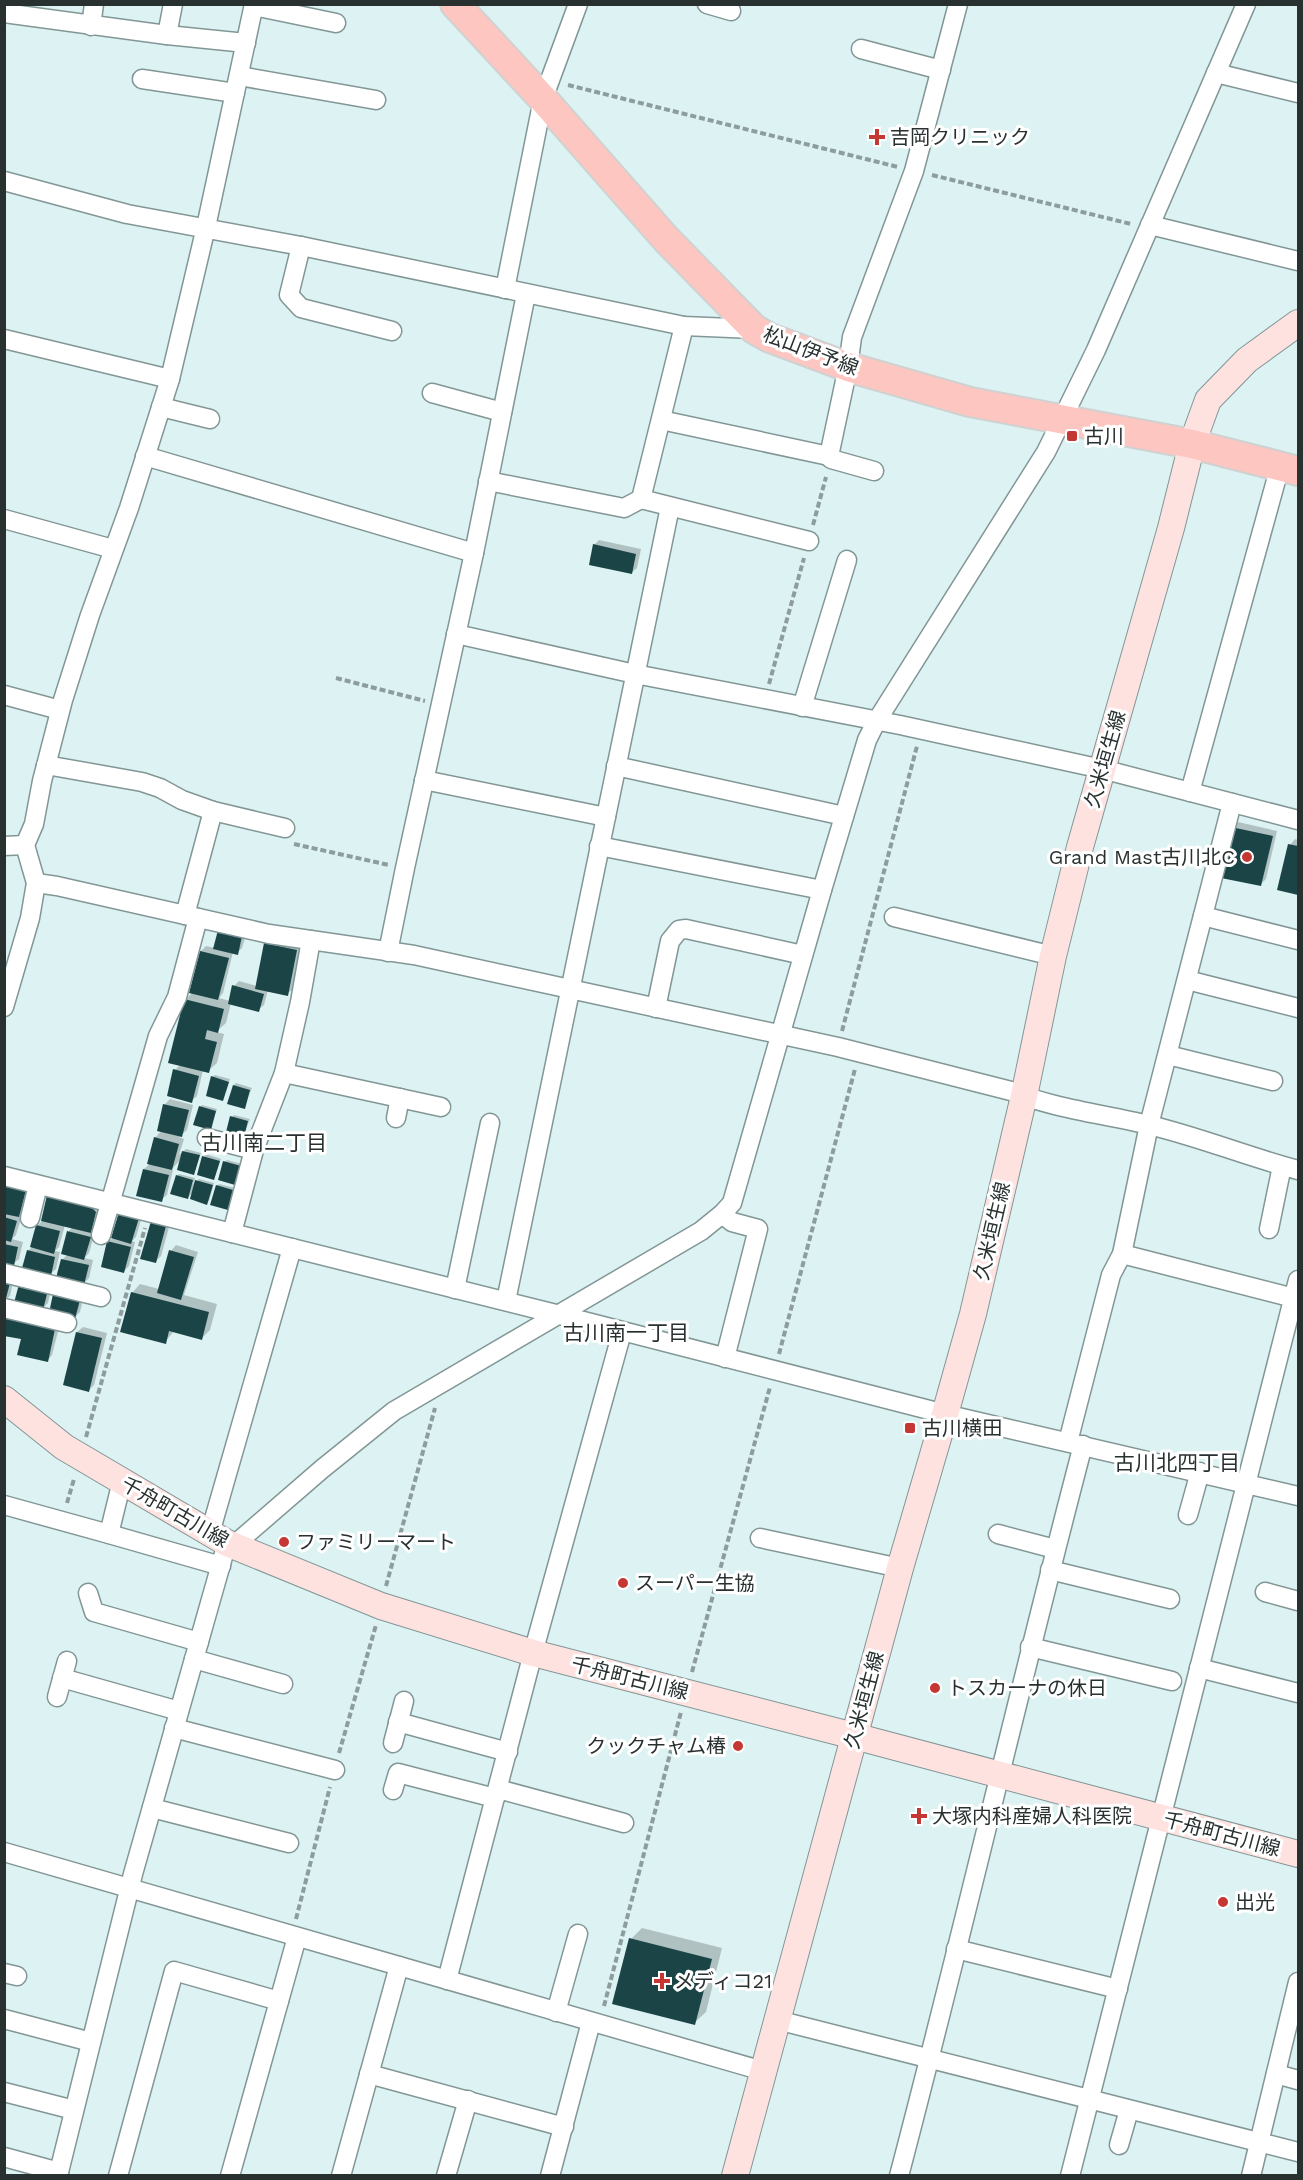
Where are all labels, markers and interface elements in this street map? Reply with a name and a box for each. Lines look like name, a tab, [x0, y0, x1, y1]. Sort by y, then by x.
place label: 吉岡クリニック	[890, 125, 1030, 149]
marker: 吉岡クリニック	[868, 128, 886, 146]
street label: 松山伊予線	[760, 322, 862, 380]
place label: 古川	[1084, 424, 1124, 448]
marker: 古川	[1065, 429, 1079, 443]
street label: 久米垣生線	[1080, 708, 1130, 810]
place label: Grand Mast古川北C	[1049, 845, 1235, 869]
marker: Grand Mast古川北C	[1240, 850, 1254, 864]
district label: 古川南二丁目	[201, 1130, 327, 1155]
street label: 久米垣生線	[969, 1180, 1015, 1282]
district label: 古川南一丁目	[563, 1320, 689, 1345]
place label: 古川横田	[922, 1416, 1002, 1440]
marker: 古川横田	[903, 1421, 917, 1435]
district label: 古川北四丁目	[1114, 1450, 1240, 1475]
street label: 千舟町古川線	[117, 1472, 233, 1552]
place label: ファミリーマート	[296, 1530, 456, 1554]
marker: ファミリーマート	[277, 1535, 291, 1549]
place label: スーパー生協	[635, 1571, 755, 1595]
marker: スーパー生協	[616, 1576, 630, 1590]
street label: 久米垣生線	[839, 1649, 889, 1751]
street label: 千舟町古川線	[569, 1652, 691, 1704]
place label: トスカーナの休日	[947, 1676, 1107, 1700]
marker: トスカーナの休日	[928, 1681, 942, 1695]
place label: クックチャム椿	[586, 1734, 726, 1758]
marker: クックチャム椿	[731, 1739, 745, 1753]
place label: 大塚内科産婦人科医院	[932, 1804, 1132, 1828]
marker: 大塚内科産婦人科医院	[910, 1807, 928, 1825]
street label: 千舟町古川線	[1161, 1807, 1283, 1861]
place label: 出光	[1235, 1890, 1275, 1914]
marker: 出光	[1216, 1895, 1230, 1909]
place label: メディコ21	[674, 1969, 772, 1993]
marker: メディコ21	[655, 1974, 669, 1988]

